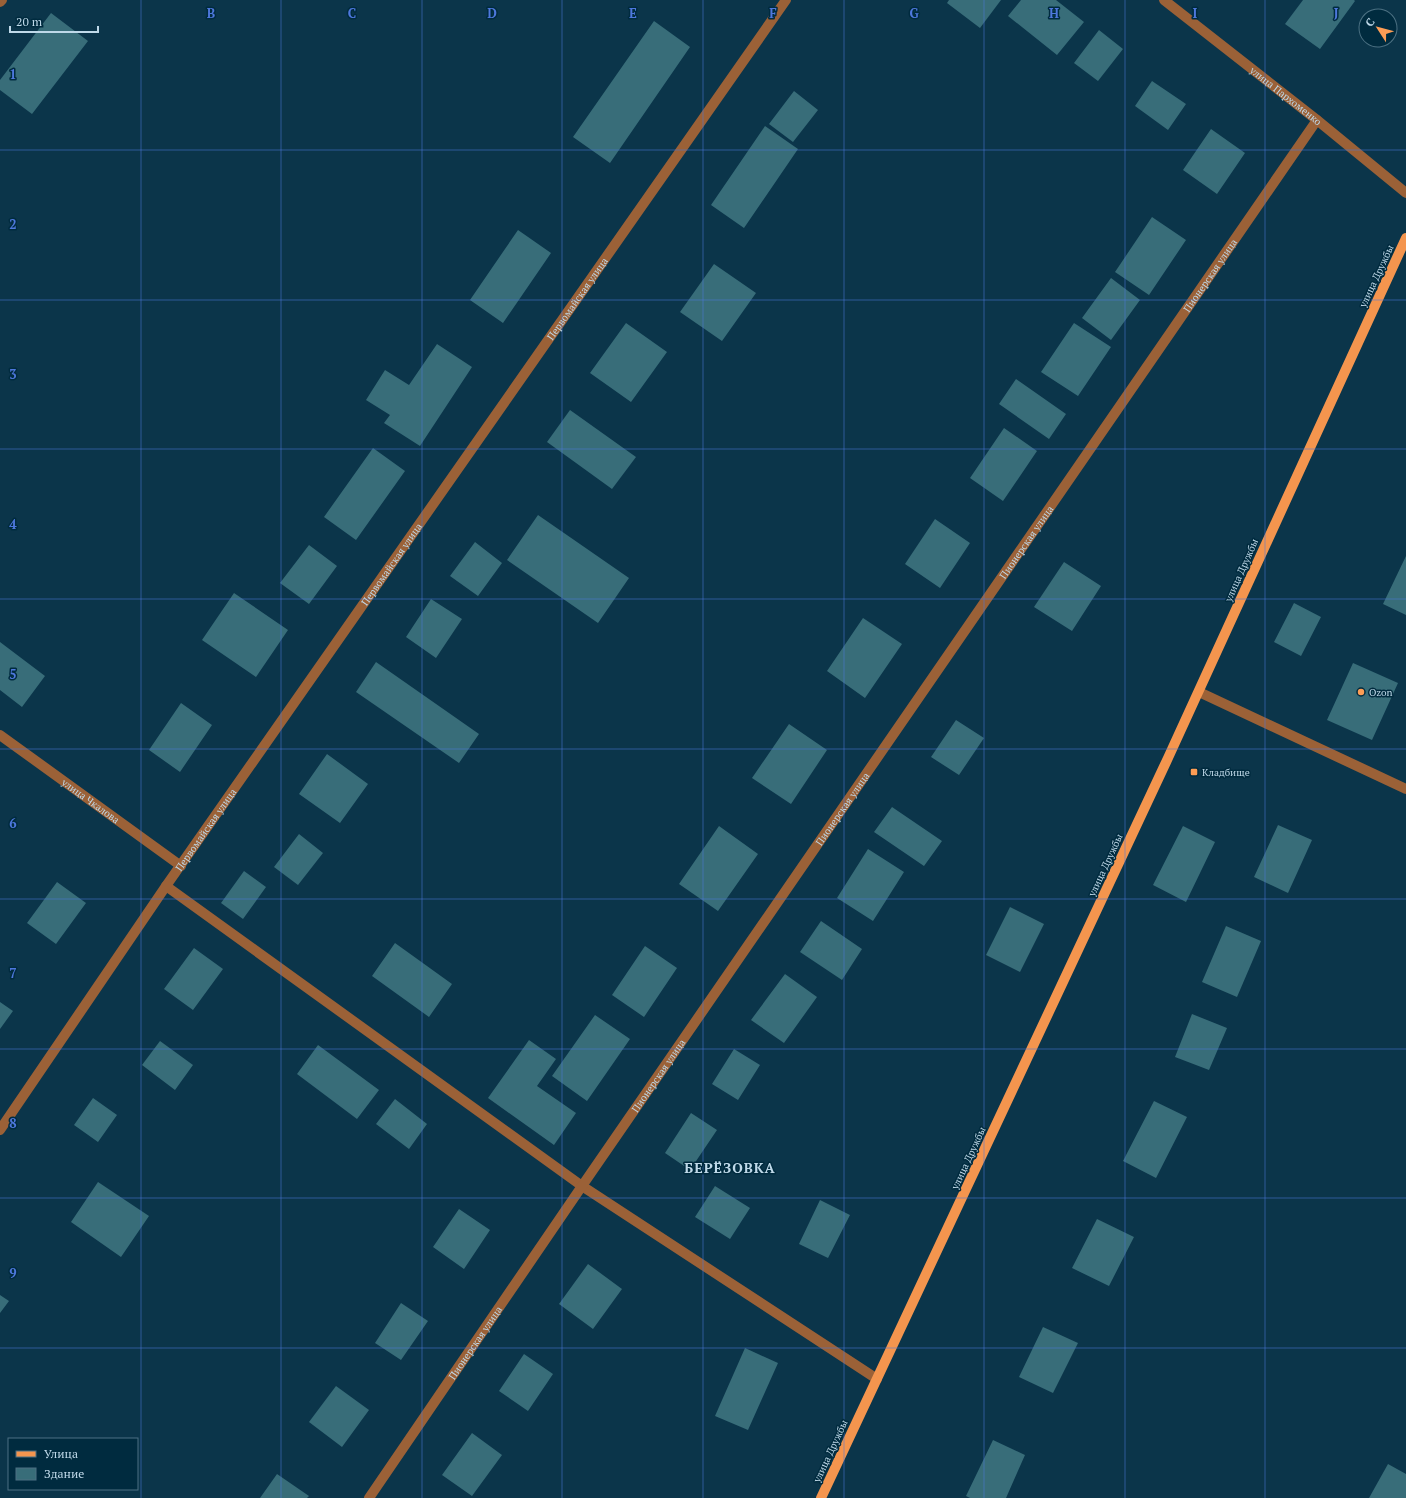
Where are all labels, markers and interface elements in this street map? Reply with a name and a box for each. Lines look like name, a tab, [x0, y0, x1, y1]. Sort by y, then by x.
text: B	[207, 4, 215, 22]
text: C	[348, 4, 356, 22]
text: D	[487, 4, 497, 22]
text: E	[629, 4, 637, 22]
text: F	[769, 4, 777, 22]
text: G	[909, 4, 919, 22]
text: H	[1049, 4, 1059, 22]
text: I	[1193, 4, 1198, 22]
text: J	[1334, 4, 1339, 22]
scale bar	[10, 8, 98, 34]
north arrow	[1358, 8, 1398, 48]
text: 20 m	[16, 14, 43, 29]
text: С	[1362, 15, 1378, 29]
street label: улица Пархоменко	[1246, 63, 1325, 129]
text: 1	[9, 65, 17, 83]
text: 2	[9, 215, 17, 233]
street label: Пионерская улица	[1181, 236, 1240, 315]
street label: улица Дружбы	[1356, 242, 1397, 310]
street label: Первомайская улица	[544, 255, 611, 343]
text: 3	[9, 365, 17, 383]
street label: Пионерская улица	[997, 503, 1056, 581]
text: 4	[9, 515, 17, 533]
street label: Первомайская улица	[358, 521, 425, 608]
street label: улица Дружбы	[1221, 536, 1261, 605]
text: 5	[9, 665, 17, 683]
place label: Ozon	[1369, 686, 1393, 699]
marker: Ozon	[1356, 687, 1366, 697]
place label: Кладбище	[1202, 766, 1250, 779]
marker: Кладбище	[1189, 767, 1199, 777]
street label: Пионерская улица	[813, 770, 872, 848]
street label: улица Чкалова	[58, 775, 122, 826]
street label: Первомайская улица	[173, 786, 239, 874]
text: 6	[9, 814, 17, 832]
street label: улица Дружбы	[1085, 831, 1126, 899]
text: 7	[9, 964, 17, 982]
street label: Пионерская улица	[629, 1037, 688, 1115]
text: 8	[9, 1114, 17, 1132]
street label: улица Дружбы	[948, 1124, 989, 1192]
district label: БЕРЁЗОВКА	[684, 1158, 776, 1177]
text: 9	[9, 1264, 17, 1282]
street label: Пионерская улица	[446, 1304, 505, 1382]
street label: улица Дружбы	[810, 1417, 851, 1485]
legend	[8, 1438, 138, 1490]
text: Улица	[44, 1446, 78, 1461]
text: Здание	[44, 1466, 84, 1481]

